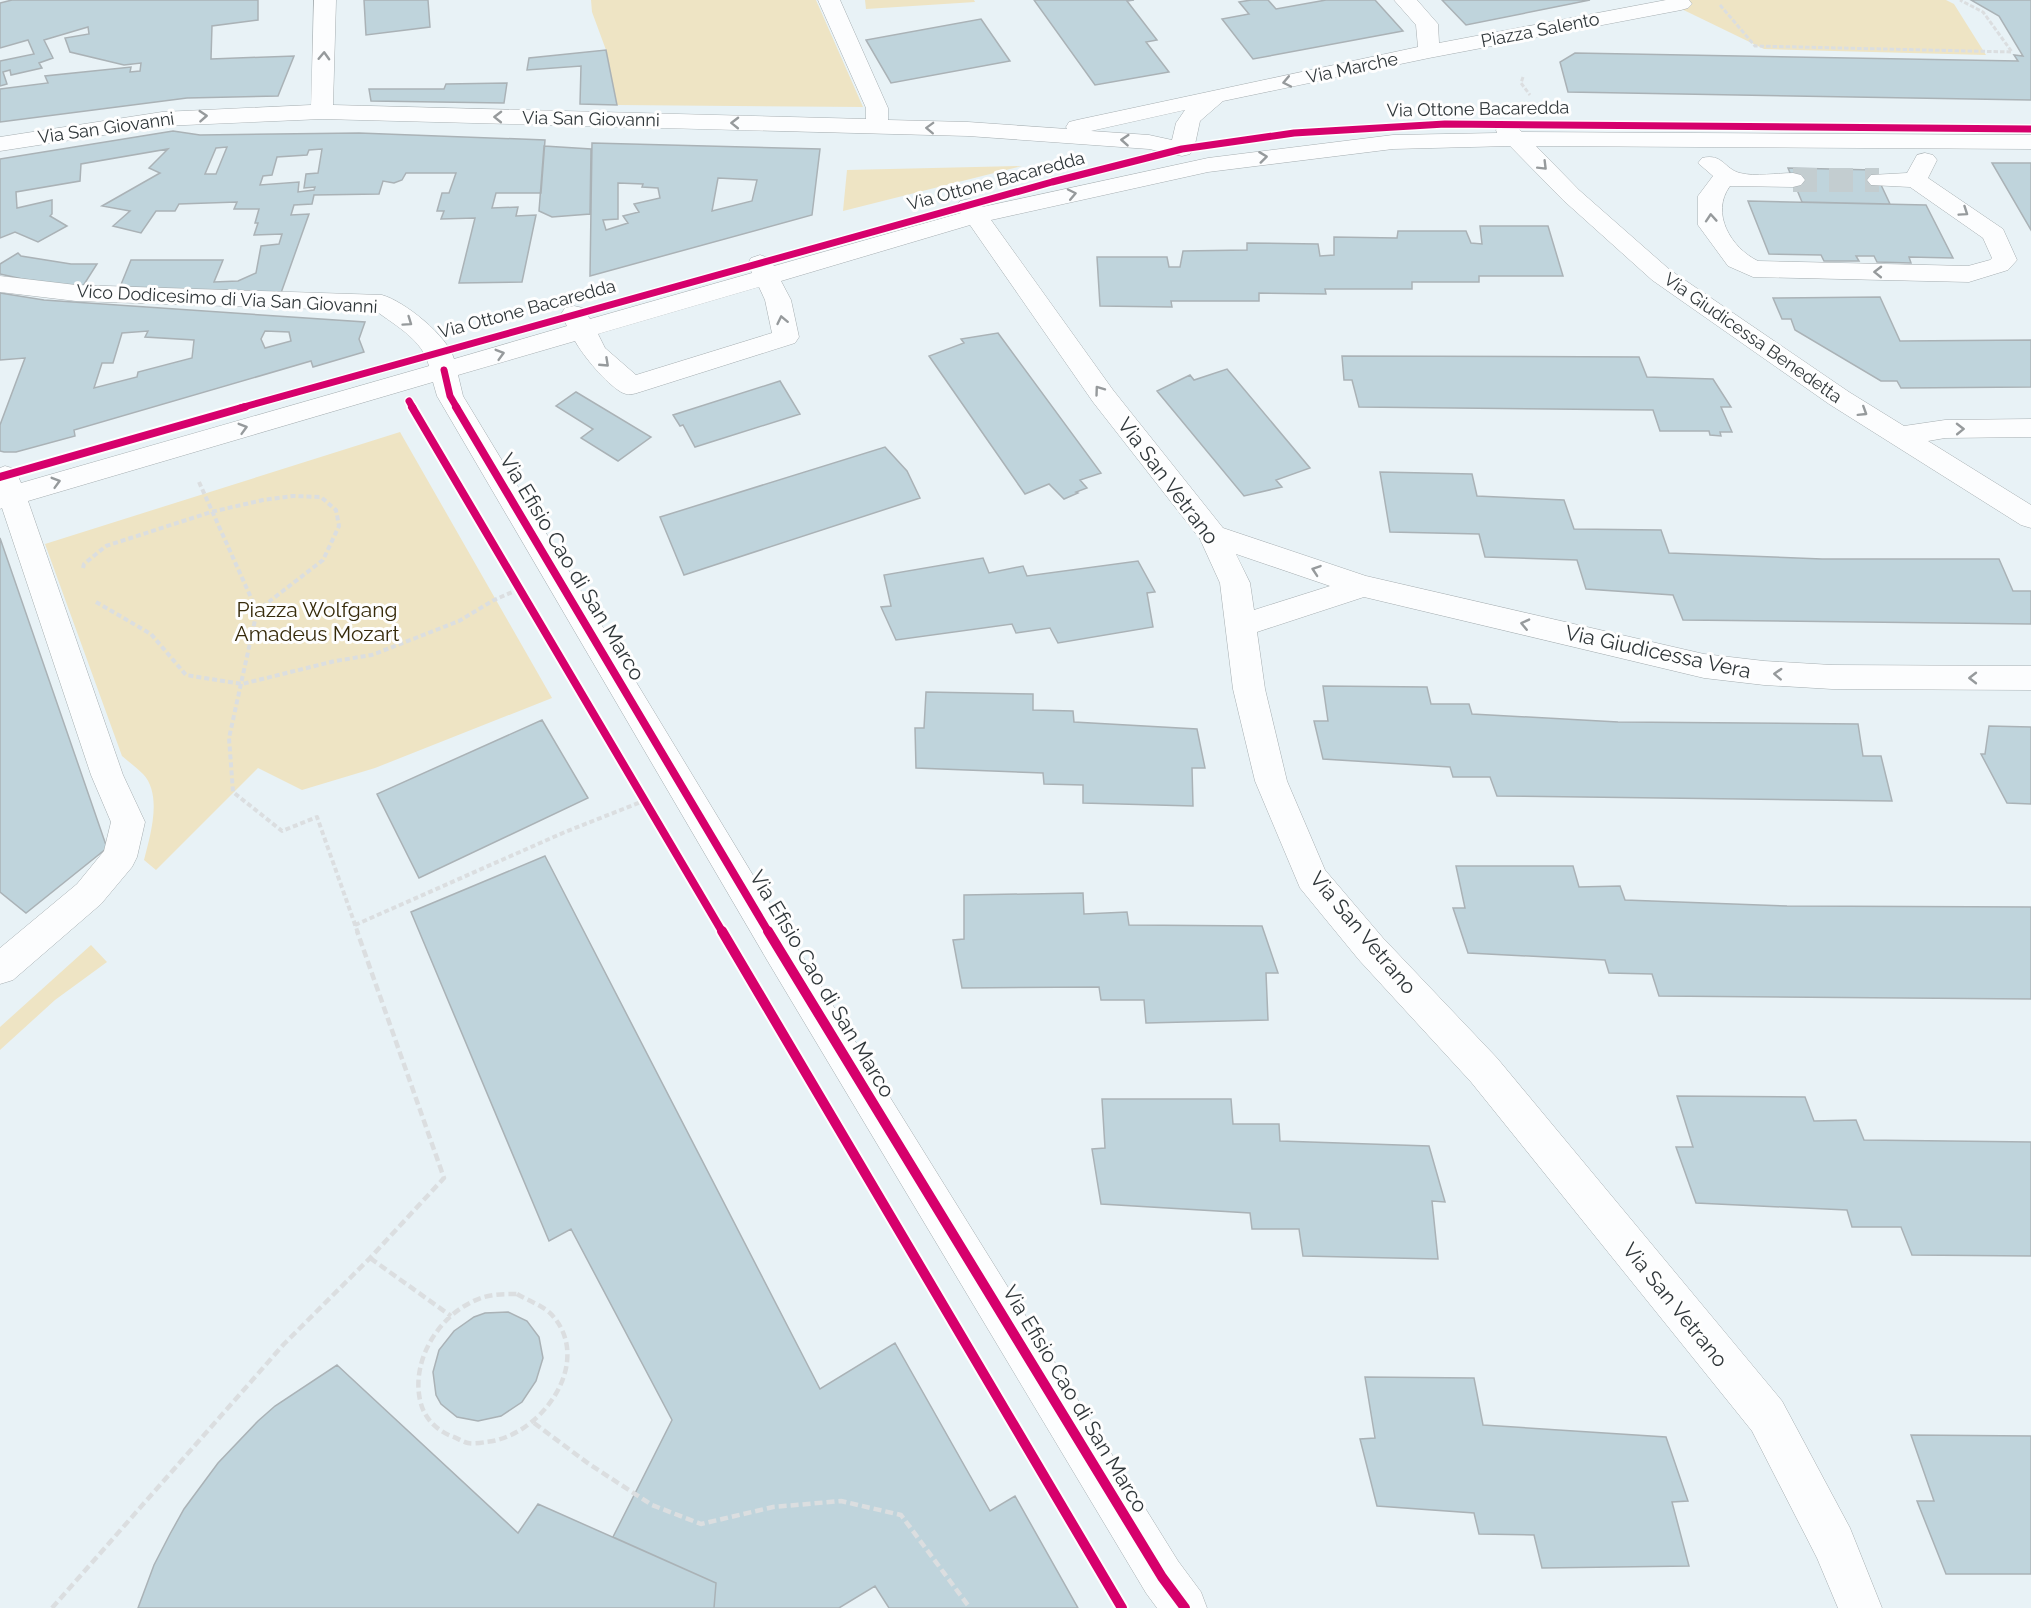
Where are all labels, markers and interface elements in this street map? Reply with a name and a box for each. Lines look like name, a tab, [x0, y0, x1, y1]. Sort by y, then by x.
street label: Piazza Salento	[1479, 8, 1601, 51]
street label: Via Marche	[1304, 47, 1400, 87]
one-way arrow	[317, 52, 330, 61]
one-way arrow	[1282, 74, 1292, 87]
street label: Via Ottone Bacaredda	[1387, 96, 1569, 121]
street label: Via San Giovanni	[522, 107, 660, 130]
street label: Via San Giovanni	[36, 108, 176, 147]
one-way arrow	[199, 110, 208, 123]
one-way arrow	[494, 111, 503, 123]
one-way arrow	[731, 117, 740, 129]
one-way arrow	[925, 122, 934, 134]
one-way arrow	[1120, 133, 1129, 146]
street label: Via Ottone Bacaredda	[905, 147, 1087, 214]
one-way arrow	[1259, 152, 1268, 164]
one-way arrow	[1535, 159, 1546, 170]
one-way arrow	[1067, 189, 1077, 202]
one-way arrow	[1958, 205, 1969, 216]
one-way arrow	[1705, 213, 1718, 223]
one-way arrow	[1873, 266, 1882, 278]
street label: Via Giudicessa Benedetta	[1660, 268, 1846, 407]
street label: Via Ottone Bacaredda	[436, 275, 618, 342]
street label: Vico Dodicesimo di Via San Giovanni	[76, 280, 378, 317]
one-way arrow	[402, 315, 413, 326]
one-way arrow	[776, 315, 789, 325]
one-way arrow	[494, 349, 505, 361]
one-way arrow	[598, 356, 609, 367]
one-way arrow	[1095, 385, 1106, 396]
one-way arrow	[1857, 405, 1867, 417]
street label: Via San Vetrano	[1113, 412, 1224, 549]
one-way arrow	[238, 423, 248, 435]
one-way arrow	[1955, 423, 1964, 435]
street label: Via Efisio Cao di San Marco	[495, 449, 650, 685]
one-way arrow	[50, 477, 61, 489]
one-way arrow	[1311, 565, 1322, 577]
park label: Piazza Wolfgang Amadeus Mozart	[235, 597, 399, 646]
one-way arrow	[1520, 618, 1530, 631]
street label: Via Giudicessa Vera	[1563, 620, 1753, 683]
one-way arrow	[1773, 668, 1782, 681]
one-way arrow	[1968, 672, 1977, 684]
street label: Via Efisio Cao di San Marco	[745, 866, 900, 1102]
street label: Via San Vetrano	[1305, 866, 1422, 999]
street label: Via San Vetrano	[1618, 1238, 1733, 1372]
street label: Via Efisio Cao di San Marco	[998, 1281, 1153, 1517]

